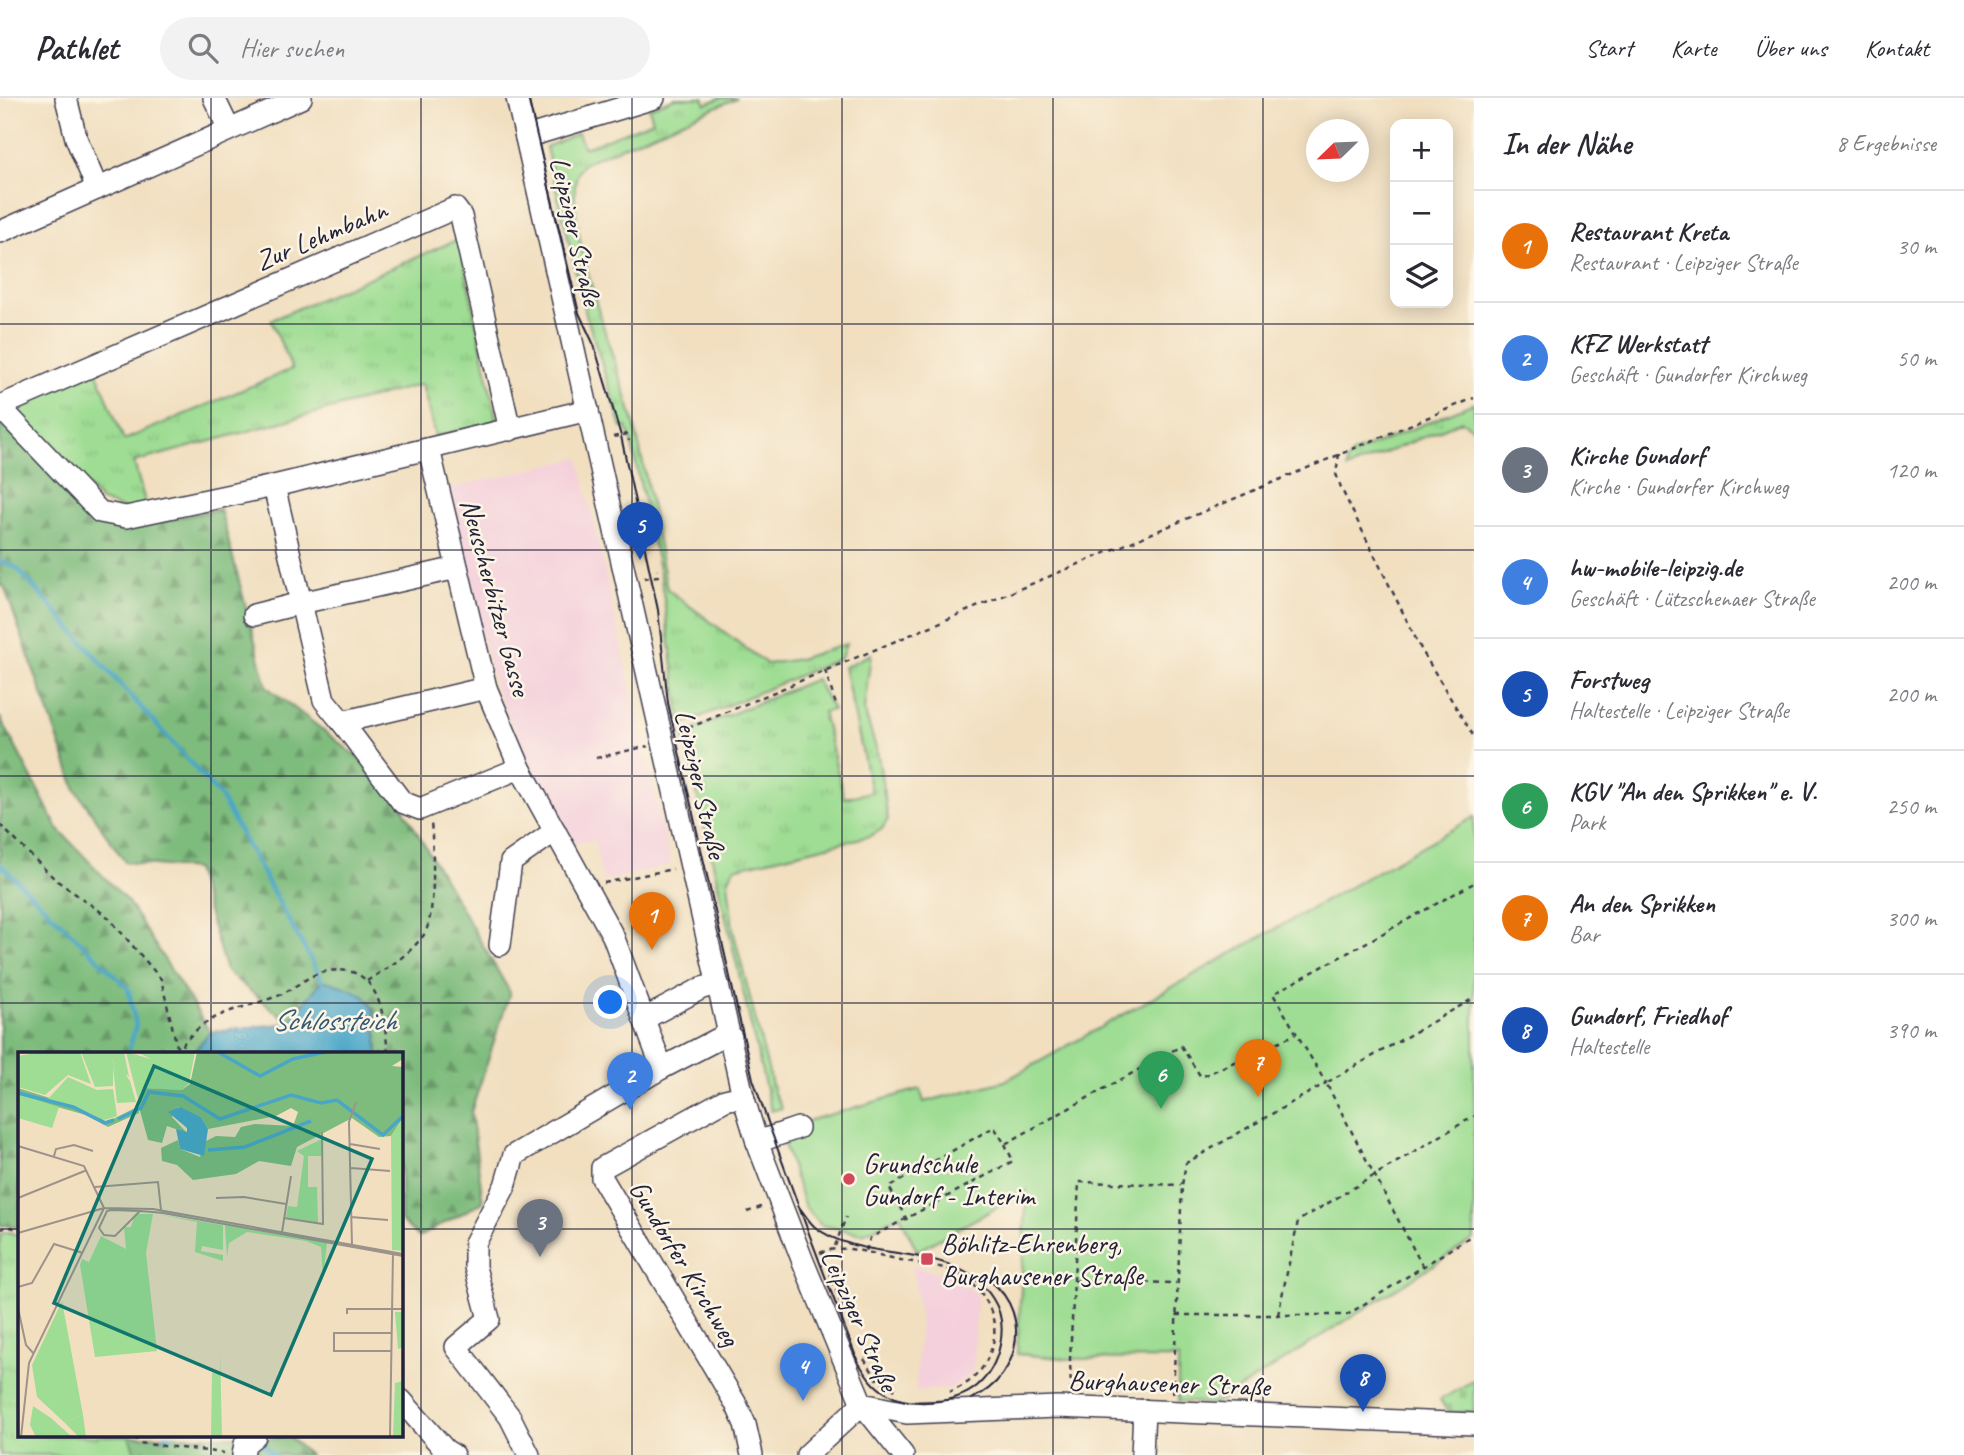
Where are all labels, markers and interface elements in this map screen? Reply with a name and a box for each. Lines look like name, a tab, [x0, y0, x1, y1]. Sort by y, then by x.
search box	[160, 17, 650, 80]
text: Pathlet	[35, 27, 118, 69]
icon: search	[184, 29, 222, 67]
text: Hier suchen	[240, 32, 344, 65]
text: Start	[1586, 33, 1633, 63]
text: Karte	[1671, 33, 1717, 63]
text: Über uns	[1755, 33, 1827, 63]
text: Kontakt	[1865, 33, 1929, 63]
north arrow	[1306, 119, 1369, 182]
map controls	[1390, 119, 1453, 308]
button: +	[1390, 119, 1453, 182]
text: In der Nähe	[1502, 125, 1631, 163]
text: 8 Ergebnisse	[1836, 129, 1936, 158]
street label: Leipziger Straße	[542, 153, 610, 310]
button: −	[1390, 182, 1453, 245]
street label: Zur Lehmbahn	[250, 191, 393, 278]
text: Restaurant Kreta	[1569, 215, 1728, 248]
text: 1	[1520, 232, 1530, 261]
text: 30 m	[1897, 232, 1936, 261]
button: layers	[1390, 245, 1453, 308]
text: Restaurant · Leipziger Straße	[1569, 248, 1798, 277]
text: KFZ Werkstatt	[1569, 327, 1707, 360]
text: 2	[1520, 344, 1530, 373]
text: 50 m	[1897, 344, 1936, 373]
text: Geschäft · Gundorfer Kirchweg	[1569, 360, 1807, 389]
text: Kirche Gundorf	[1569, 439, 1705, 472]
text: 3	[1520, 456, 1530, 485]
text: 120 m	[1887, 456, 1936, 485]
text: Kirche · Gundorfer Kirchweg	[1569, 472, 1789, 501]
street label: Neuscherbitzer Gasse	[453, 495, 540, 701]
pin: 5	[617, 502, 663, 560]
text: hw-mobile-leipzig.de	[1569, 551, 1742, 584]
text: 4	[1520, 568, 1530, 597]
text: 200 m	[1887, 568, 1936, 597]
text: Geschäft · Lützschenaer Straße	[1569, 584, 1815, 613]
text: Forstweg	[1569, 663, 1649, 696]
text: 5	[1520, 680, 1530, 709]
text: 200 m	[1887, 680, 1936, 709]
text: Haltestelle · Leipziger Straße	[1569, 696, 1789, 725]
street label: Leipziger Straße	[667, 706, 735, 863]
text: KGV "An den Sprikken" e. V.	[1569, 775, 1817, 808]
text: 6	[1520, 792, 1530, 821]
text: 250 m	[1887, 792, 1936, 821]
text: Park	[1569, 808, 1605, 837]
text: An den Sprikken	[1569, 887, 1715, 920]
pin: 1	[629, 892, 675, 950]
text: 7	[1520, 904, 1530, 933]
text: 300 m	[1887, 904, 1936, 933]
text: Bar	[1569, 920, 1599, 949]
your location	[593, 985, 627, 1019]
text: Gundorf, Friedhof	[1569, 999, 1727, 1032]
water label: Schlossteich	[272, 1001, 398, 1039]
text: 8	[1520, 1016, 1530, 1045]
text: 390 m	[1887, 1016, 1936, 1045]
text: Haltestelle	[1569, 1032, 1649, 1061]
pin: 7	[1235, 1039, 1281, 1097]
pin: 6	[1138, 1051, 1184, 1109]
inset map	[18, 1052, 402, 1438]
pin: 2	[607, 1052, 653, 1110]
place label: Grundschule Gundorf - Interim	[863, 1146, 1037, 1213]
marker: Grundschule Gundorf - Interim	[841, 1171, 857, 1187]
street label: Gundorfer Kirchweg	[622, 1174, 749, 1353]
pin: 3	[517, 1199, 563, 1257]
place label: Böhlitz-Ehrenberg, Burghausener Straße	[941, 1226, 1145, 1293]
street label: Leipziger Straße	[813, 1244, 908, 1398]
marker: Böhlitz-Ehrenberg, Burghausener Straße	[919, 1251, 935, 1267]
pin: 4	[780, 1343, 826, 1401]
pin: 8	[1340, 1354, 1386, 1412]
street label: Burghausener Straße	[1068, 1362, 1272, 1404]

